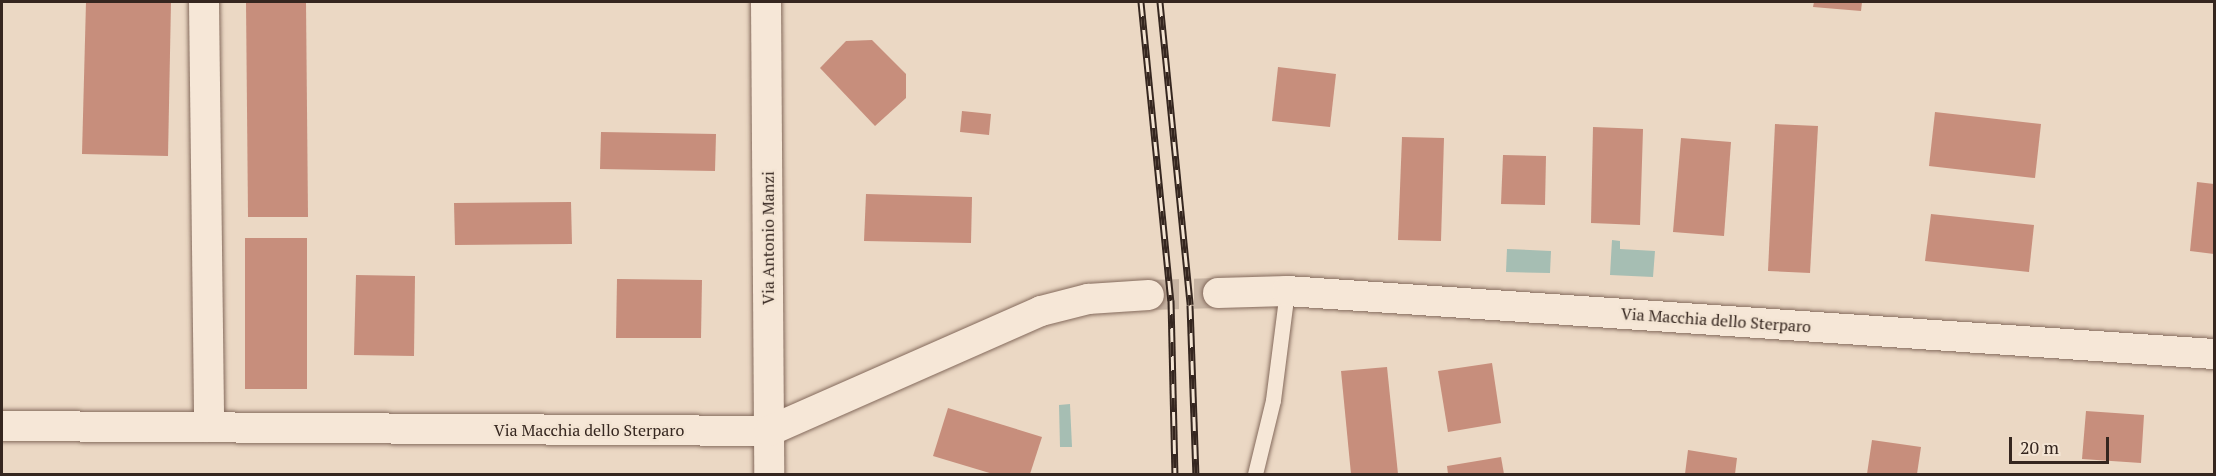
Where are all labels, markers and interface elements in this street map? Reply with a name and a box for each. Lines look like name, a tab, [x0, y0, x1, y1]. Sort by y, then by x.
street label: Via Antonio Manzi	[758, 171, 778, 305]
street label: Via Macchia dello Sterparo	[1620, 304, 1812, 336]
street label: Via Macchia dello Sterparo	[494, 420, 684, 440]
scale bar	[2012, 425, 2112, 463]
text: 20 m	[2020, 435, 2059, 459]

